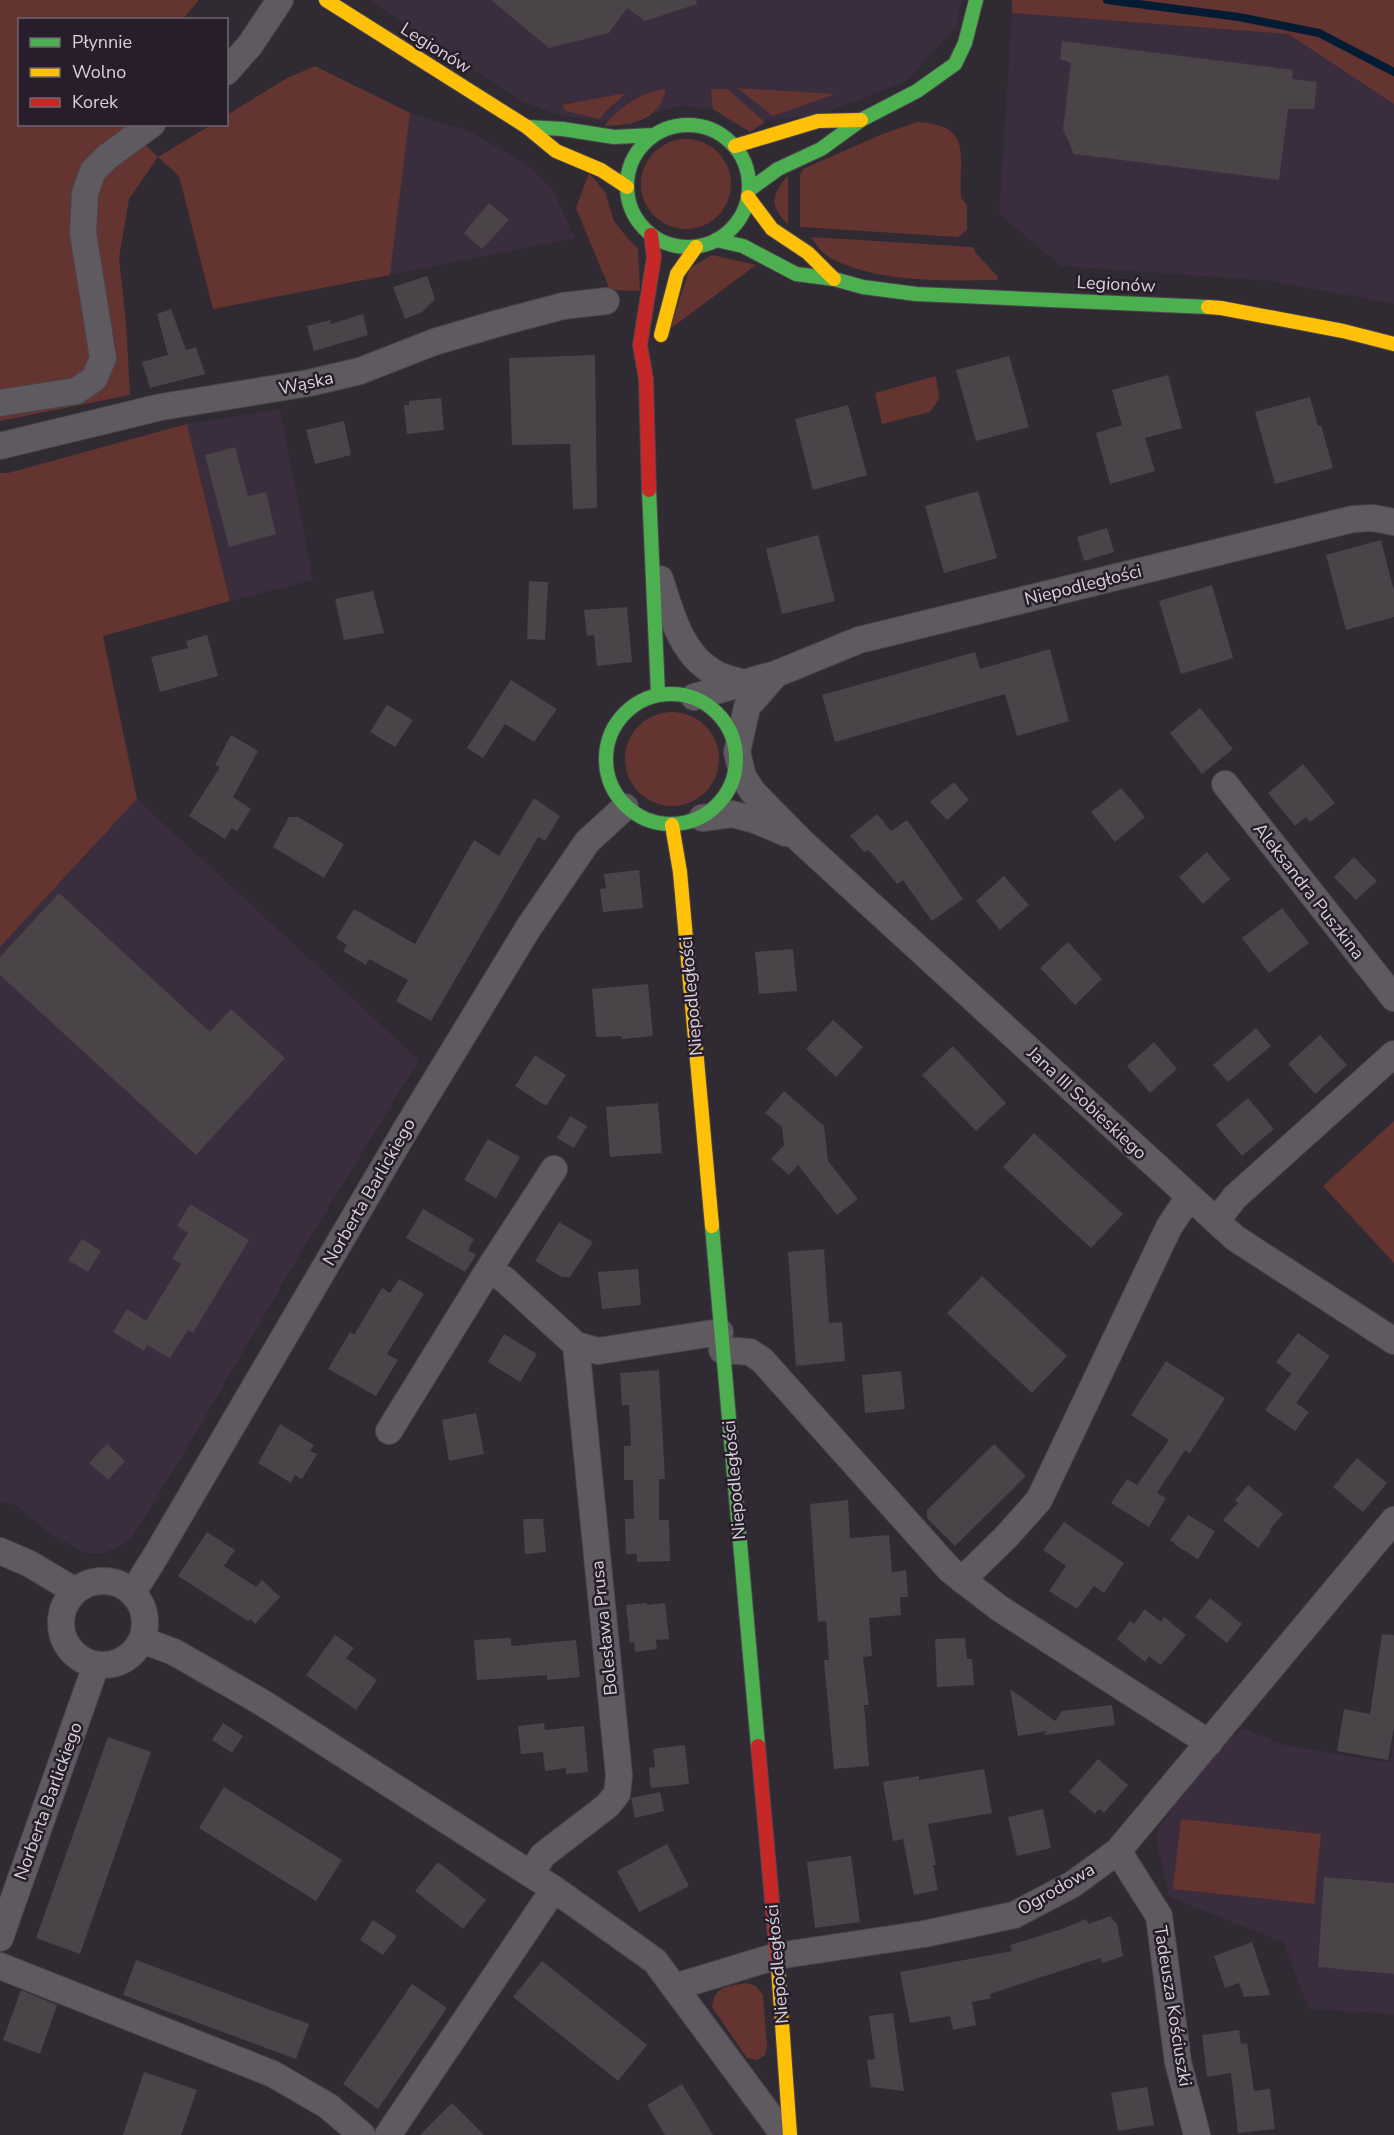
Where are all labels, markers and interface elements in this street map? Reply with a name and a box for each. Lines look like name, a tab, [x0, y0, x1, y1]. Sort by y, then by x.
street label: Legionów	[396, 17, 476, 79]
legend	[18, 18, 228, 126]
text: Płynnie	[72, 30, 132, 54]
text: Wolno	[72, 60, 126, 84]
text: Korek	[72, 90, 119, 114]
street label: Legionów	[1076, 270, 1156, 298]
street label: Wąska	[276, 365, 336, 401]
street label: Niepodległości	[1022, 559, 1144, 611]
street label: Aleksandra Puszkina	[1248, 818, 1370, 964]
street label: Niepodległości	[674, 935, 708, 1057]
street label: Jana III Sobieskiego	[1021, 1041, 1152, 1165]
street label: Norberta Barlickiego	[317, 1114, 421, 1270]
street label: Niepodległości	[717, 1419, 751, 1541]
street label: Bolesława Prusa	[585, 1559, 623, 1697]
street label: Norberta Barlickiego	[8, 1719, 88, 1883]
street label: Ogrodowa	[1013, 1857, 1099, 1921]
street label: Niepodległości	[760, 1903, 794, 2025]
street label: Tadeusza Kościuszki	[1148, 1924, 1198, 2088]

